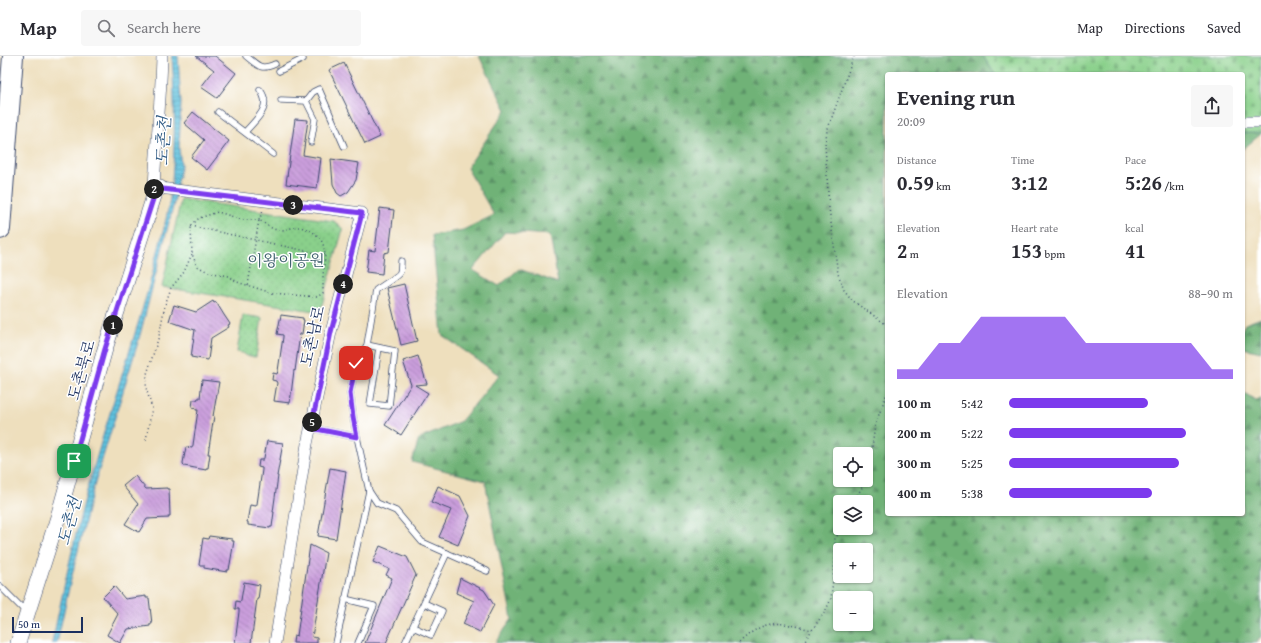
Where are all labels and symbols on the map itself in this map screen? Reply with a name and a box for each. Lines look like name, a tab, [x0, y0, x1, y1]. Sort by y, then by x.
water label: 도촌천	[149, 114, 176, 166]
pin: 2	[144, 179, 164, 199]
pin: 3	[283, 195, 303, 215]
park label: 이왕이공원	[247, 248, 325, 272]
pin: 4	[333, 274, 353, 294]
street label: 도촌남로	[293, 303, 331, 369]
pin: 1	[103, 315, 123, 335]
street label: 도촌북로	[61, 336, 101, 403]
pin	[339, 346, 373, 380]
pin: 5	[302, 412, 322, 432]
pin	[57, 444, 91, 478]
water label: 도촌천	[50, 492, 87, 548]
scale bar	[12, 615, 83, 634]

